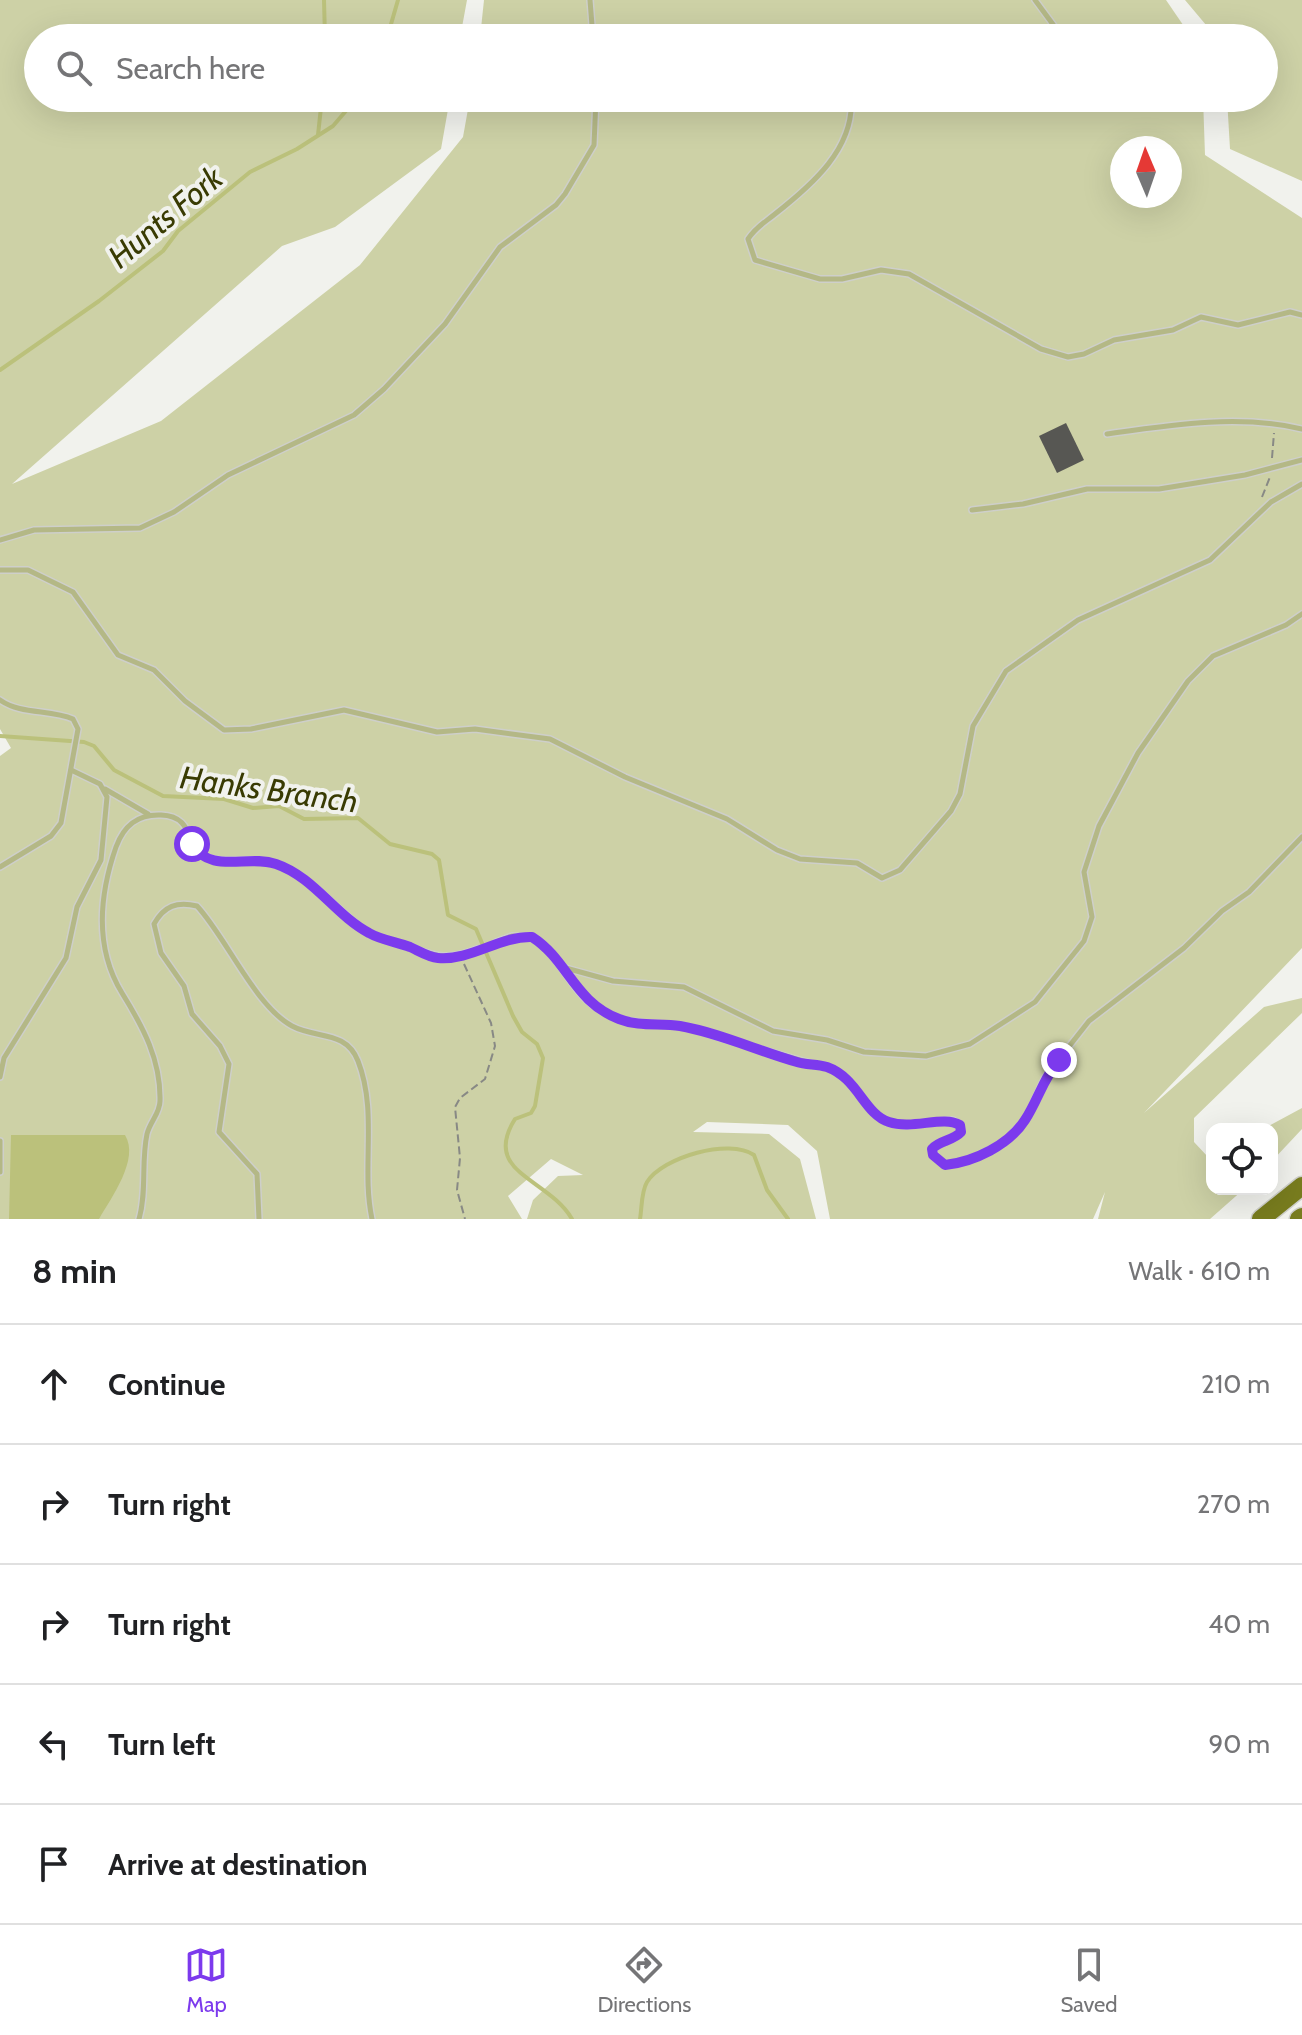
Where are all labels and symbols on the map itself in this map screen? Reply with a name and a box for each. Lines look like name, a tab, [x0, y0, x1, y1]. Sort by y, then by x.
north arrow	[1110, 136, 1182, 208]
water label: Hunts Fork	[100, 157, 231, 276]
water label: Hanks Branch	[178, 757, 360, 821]
route start	[174, 826, 210, 862]
route end	[1041, 1042, 1077, 1078]

